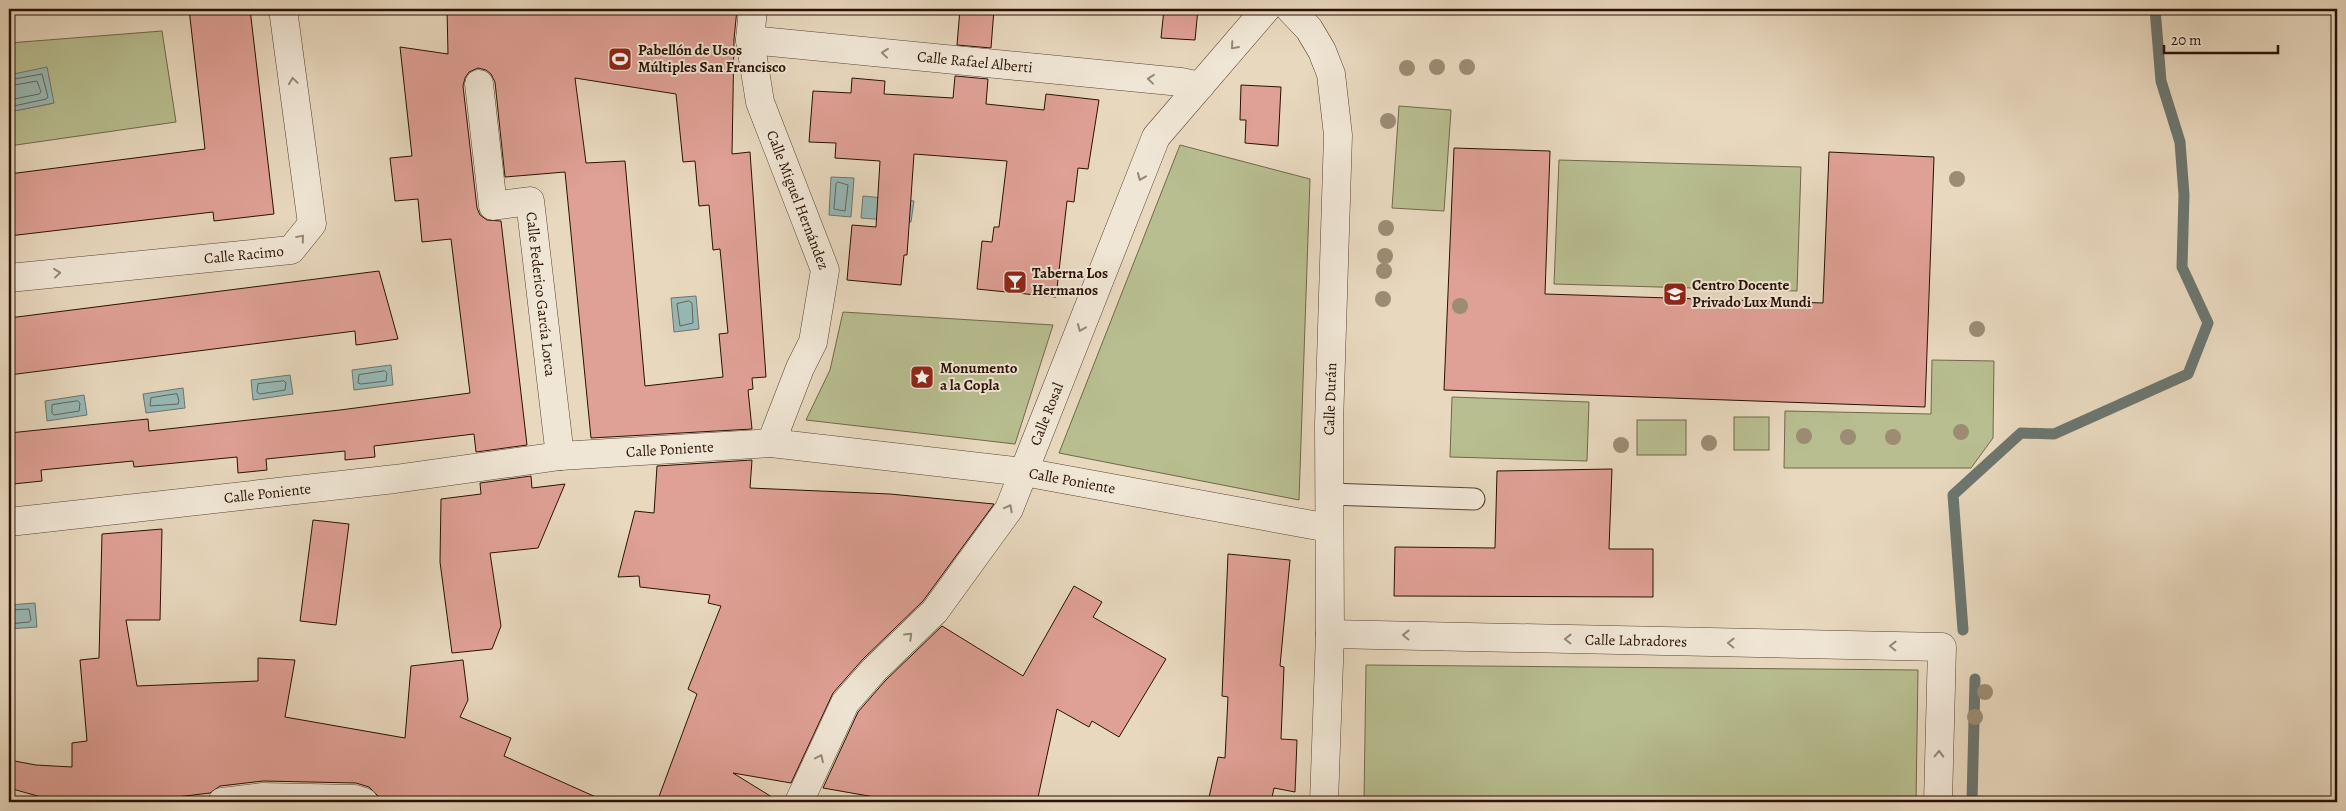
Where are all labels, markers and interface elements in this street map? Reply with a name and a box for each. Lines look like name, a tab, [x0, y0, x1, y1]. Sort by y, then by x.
scale bar	[2164, 22, 2277, 54]
text: 20 m	[2171, 30, 2202, 50]
place label: Pabellón de Usos Múltiples San Francisco	[638, 40, 786, 77]
one-way arrow	[1231, 40, 1240, 49]
sports icon: Pabellón de Usos Múltiples San Francisco	[607, 46, 633, 72]
street label: Calle Rafael Alberti	[916, 46, 1034, 77]
one-way arrow	[881, 48, 889, 59]
one-way arrow	[1147, 74, 1155, 85]
one-way arrow	[288, 77, 299, 85]
street label: Calle Miguel Hernández	[762, 127, 834, 273]
one-way arrow	[1136, 172, 1146, 180]
street label: Calle Federico García Lorca	[521, 211, 561, 378]
one-way arrow	[295, 235, 303, 244]
street label: Calle Racimo	[203, 241, 285, 269]
place label: Taberna Los Hermanos	[1032, 263, 1108, 300]
one-way arrow	[54, 268, 62, 279]
bar icon: Taberna Los Hermanos	[1002, 269, 1028, 295]
place label: Centro Docente Privado Lux Mundi	[1692, 275, 1812, 312]
school or university icon: Centro Docente Privado Lux Mundi	[1662, 281, 1688, 307]
one-way arrow	[1077, 323, 1087, 332]
place label: Monumento a la Copla	[940, 358, 1018, 395]
street label: Calle Durán	[1319, 362, 1341, 436]
place icon: Monumento a la Copla	[909, 364, 935, 390]
street label: Calle Rosal	[1025, 379, 1068, 449]
street label: Calle Poniente	[625, 437, 714, 462]
street label: Calle Poniente	[1027, 463, 1117, 499]
street label: Calle Poniente	[223, 478, 312, 508]
one-way arrow	[1003, 504, 1013, 513]
street label: Calle Labradores	[1585, 629, 1687, 652]
one-way arrow	[1402, 630, 1410, 640]
one-way arrow	[903, 633, 912, 642]
one-way arrow	[1564, 634, 1572, 644]
one-way arrow	[1726, 637, 1734, 648]
one-way arrow	[1889, 641, 1896, 651]
one-way arrow	[1934, 749, 1945, 757]
one-way arrow	[814, 754, 824, 763]

